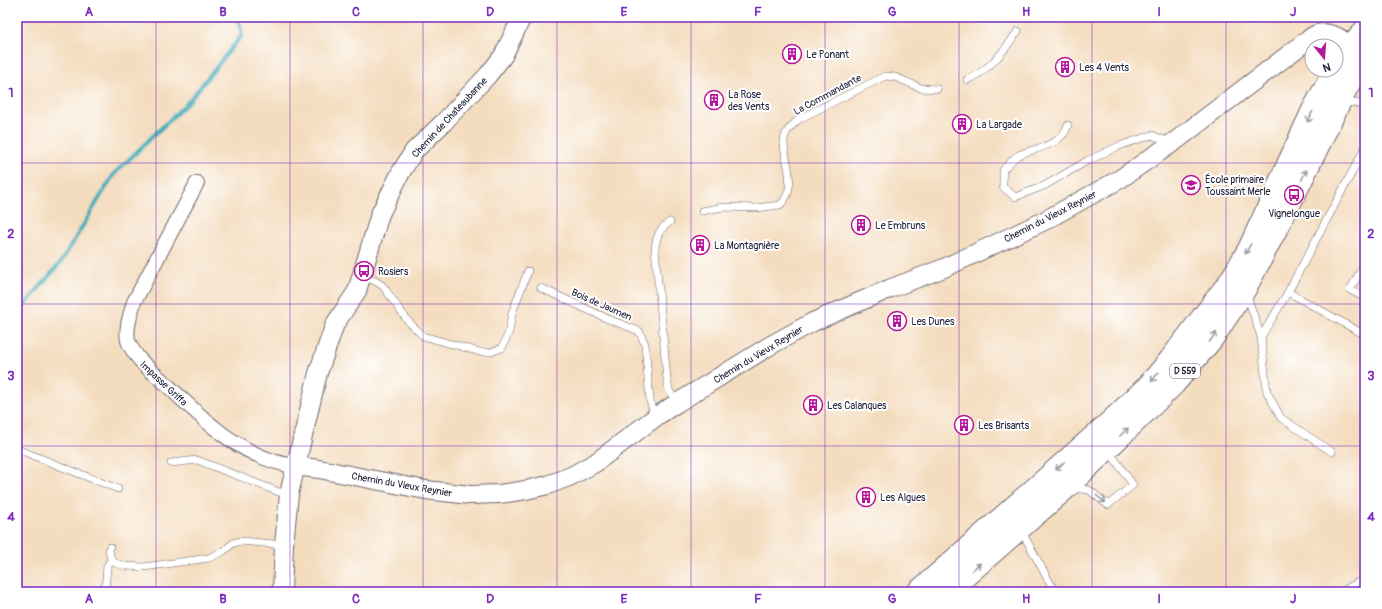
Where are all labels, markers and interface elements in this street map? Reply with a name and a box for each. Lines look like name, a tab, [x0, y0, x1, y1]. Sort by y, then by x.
text: A	[85, 4, 94, 20]
text: B	[219, 4, 227, 20]
text: C	[352, 4, 360, 20]
text: D	[486, 4, 494, 20]
text: E	[621, 4, 628, 20]
text: F	[754, 4, 762, 20]
text: G	[888, 4, 897, 20]
text: H	[1022, 4, 1030, 20]
text: I	[1157, 4, 1161, 20]
text: J	[1290, 4, 1296, 20]
north arrow	[1304, 38, 1344, 78]
building icon: Le Ponant	[781, 43, 803, 65]
place label: Le Ponant	[806, 49, 850, 61]
building icon: Les 4 Vents	[1054, 56, 1076, 78]
text: N	[1321, 60, 1332, 75]
place label: Les 4 Vents	[1079, 62, 1129, 74]
street label: La Commandante	[791, 72, 864, 118]
street label: Chemin de Chateaubanne	[409, 75, 490, 160]
text: 1	[8, 85, 14, 101]
text: 1	[1368, 85, 1374, 101]
building icon: La Rose des Vents	[703, 89, 725, 111]
place label: La Rose des Vents	[728, 89, 770, 113]
one-way arrow	[1306, 110, 1313, 122]
building icon: La Largade	[951, 113, 973, 135]
place label: La Largade	[976, 119, 1022, 131]
one-way arrow	[1300, 169, 1308, 181]
place label: École primaire Toussaint Merle	[1205, 173, 1271, 198]
school or university icon: École primaire Toussaint Merle	[1180, 174, 1202, 196]
bus stop icon: Vignelongue	[1283, 184, 1305, 206]
street label: Chemin du Vieux Reynier	[1002, 188, 1099, 245]
place label: Vignelongue	[1268, 208, 1320, 220]
building icon: Le Embruns	[850, 214, 872, 236]
place label: Le Embruns	[875, 220, 926, 232]
text: 2	[7, 226, 15, 242]
text: 2	[1367, 226, 1375, 242]
building icon: La Montagnière	[689, 234, 711, 256]
place label: La Montagnière	[714, 240, 779, 252]
one-way arrow	[1244, 243, 1251, 255]
bus stop icon: Rosiers	[353, 260, 375, 282]
place label: Rosiers	[378, 266, 409, 278]
street label: Bois de Jaumen	[570, 286, 634, 324]
building icon: Les Dunes	[886, 310, 908, 332]
place label: Les Dunes	[911, 316, 955, 328]
street label: Chemin du Vieux Reynier	[712, 323, 806, 386]
one-way arrow	[1208, 332, 1217, 343]
street label: Impasse Griffa	[137, 359, 190, 409]
road number: D 559	[1170, 364, 1200, 378]
text: 3	[7, 368, 15, 384]
text: 3	[1367, 368, 1375, 384]
one-way arrow	[1151, 372, 1160, 383]
building icon: Les Calanques	[802, 394, 824, 416]
place label: Les Calanques	[827, 400, 887, 412]
building icon: Les Brisants	[953, 414, 975, 436]
place label: Les Brisants	[978, 420, 1030, 432]
one-way arrow	[1119, 427, 1129, 437]
one-way arrow	[1055, 462, 1066, 471]
street label: Chemin du Vieux Reynier	[351, 470, 454, 500]
building icon: Les Algues	[855, 486, 877, 508]
place label: Les Algues	[880, 492, 926, 504]
one-way arrow	[1096, 495, 1107, 504]
text: 4	[7, 509, 15, 525]
text: 4	[1367, 509, 1375, 525]
one-way arrow	[971, 562, 981, 571]
text: A	[85, 591, 94, 607]
text: B	[219, 591, 227, 607]
text: C	[352, 591, 360, 607]
text: D	[486, 591, 494, 607]
text: E	[621, 591, 628, 607]
text: F	[754, 591, 762, 607]
text: G	[888, 591, 897, 607]
text: H	[1022, 591, 1030, 607]
text: I	[1157, 591, 1161, 607]
text: J	[1290, 591, 1296, 607]

